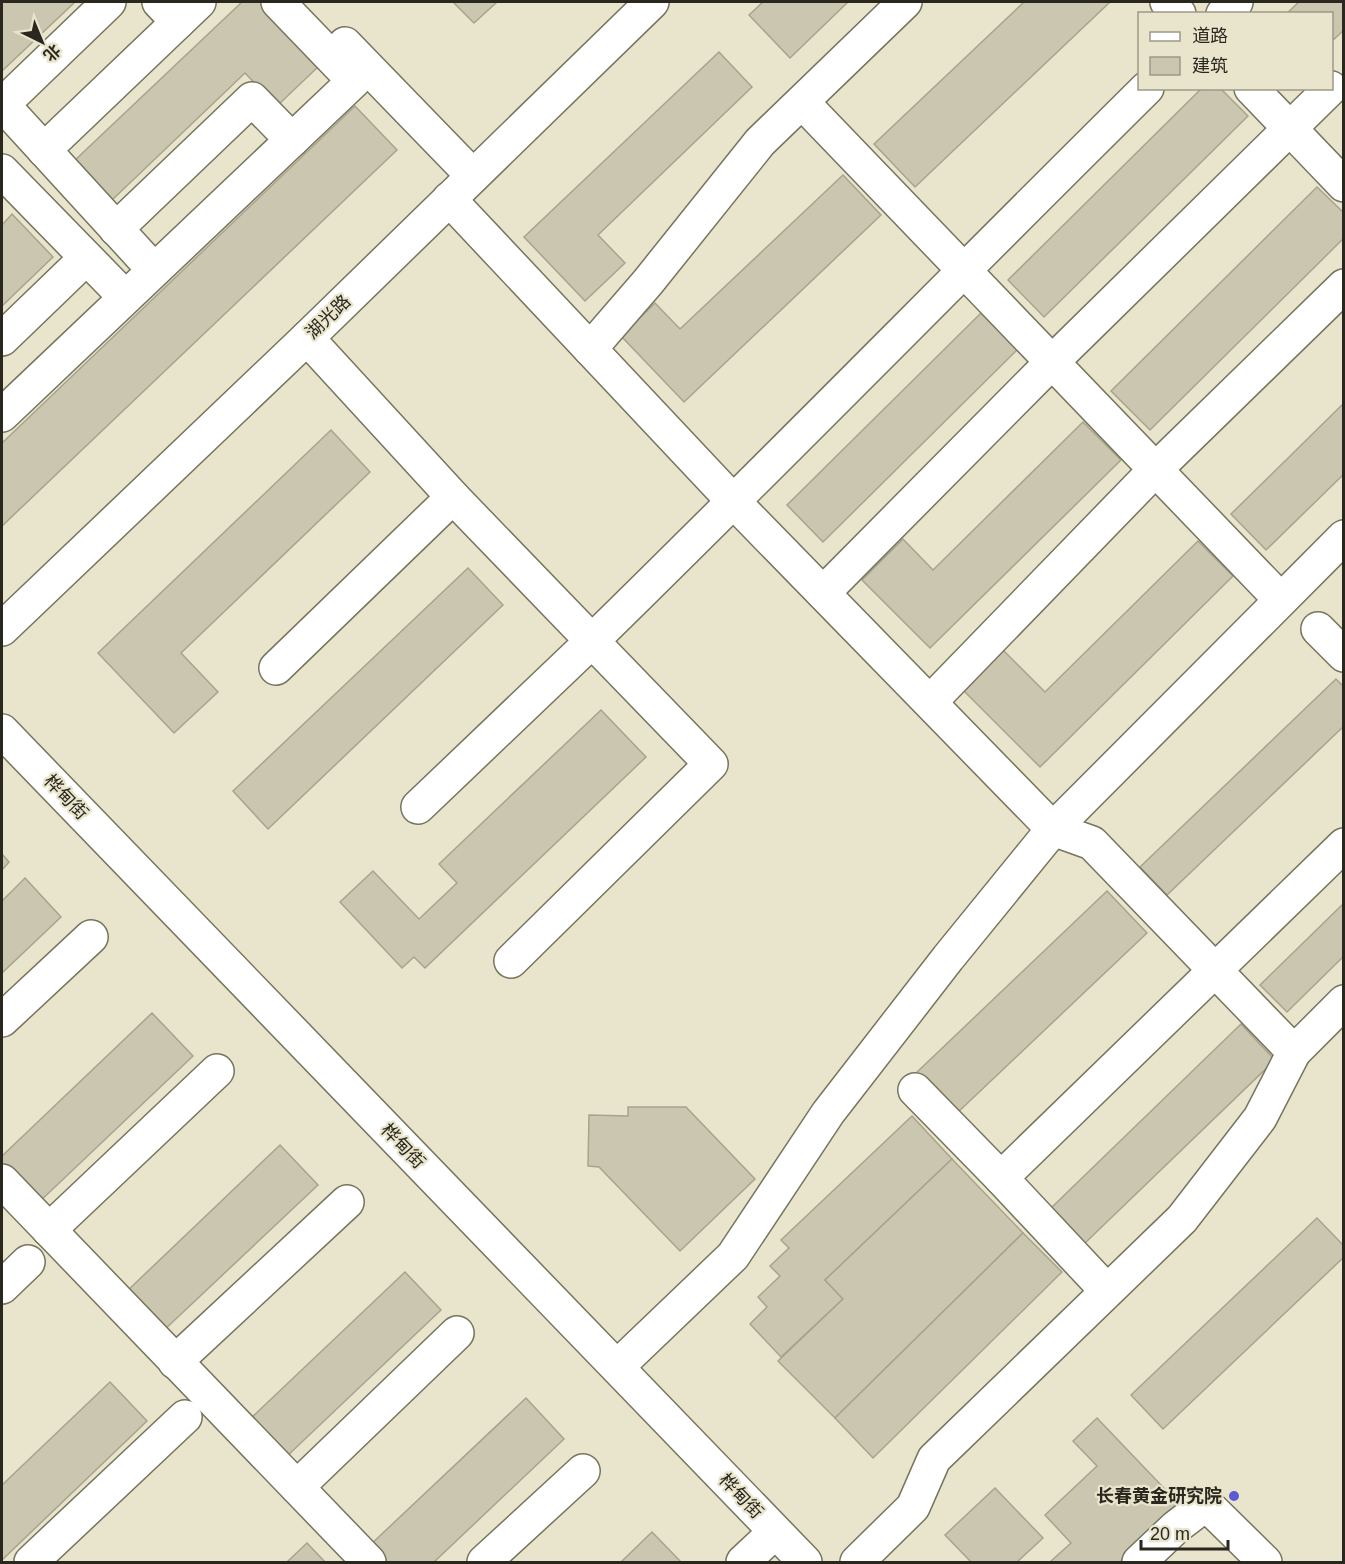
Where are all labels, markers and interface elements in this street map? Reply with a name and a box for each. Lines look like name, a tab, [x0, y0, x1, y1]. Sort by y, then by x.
north arrow	[12, 12, 72, 72]
legend	[1138, 12, 1333, 90]
text: 道路	[1192, 26, 1228, 46]
text: 北	[40, 41, 64, 64]
text: 建筑	[1192, 56, 1228, 76]
street label: 湖光路	[302, 291, 354, 343]
street label: 桦甸街	[40, 771, 92, 823]
street label: 桦甸街	[377, 1120, 429, 1172]
street label: 桦甸街	[715, 1470, 767, 1522]
place label: 长春黄金研究院	[1096, 1486, 1222, 1506]
marker: 长春黄金研究院	[1227, 1489, 1241, 1503]
scale bar	[1141, 1513, 1228, 1551]
text: 20 m	[1150, 1524, 1190, 1544]

